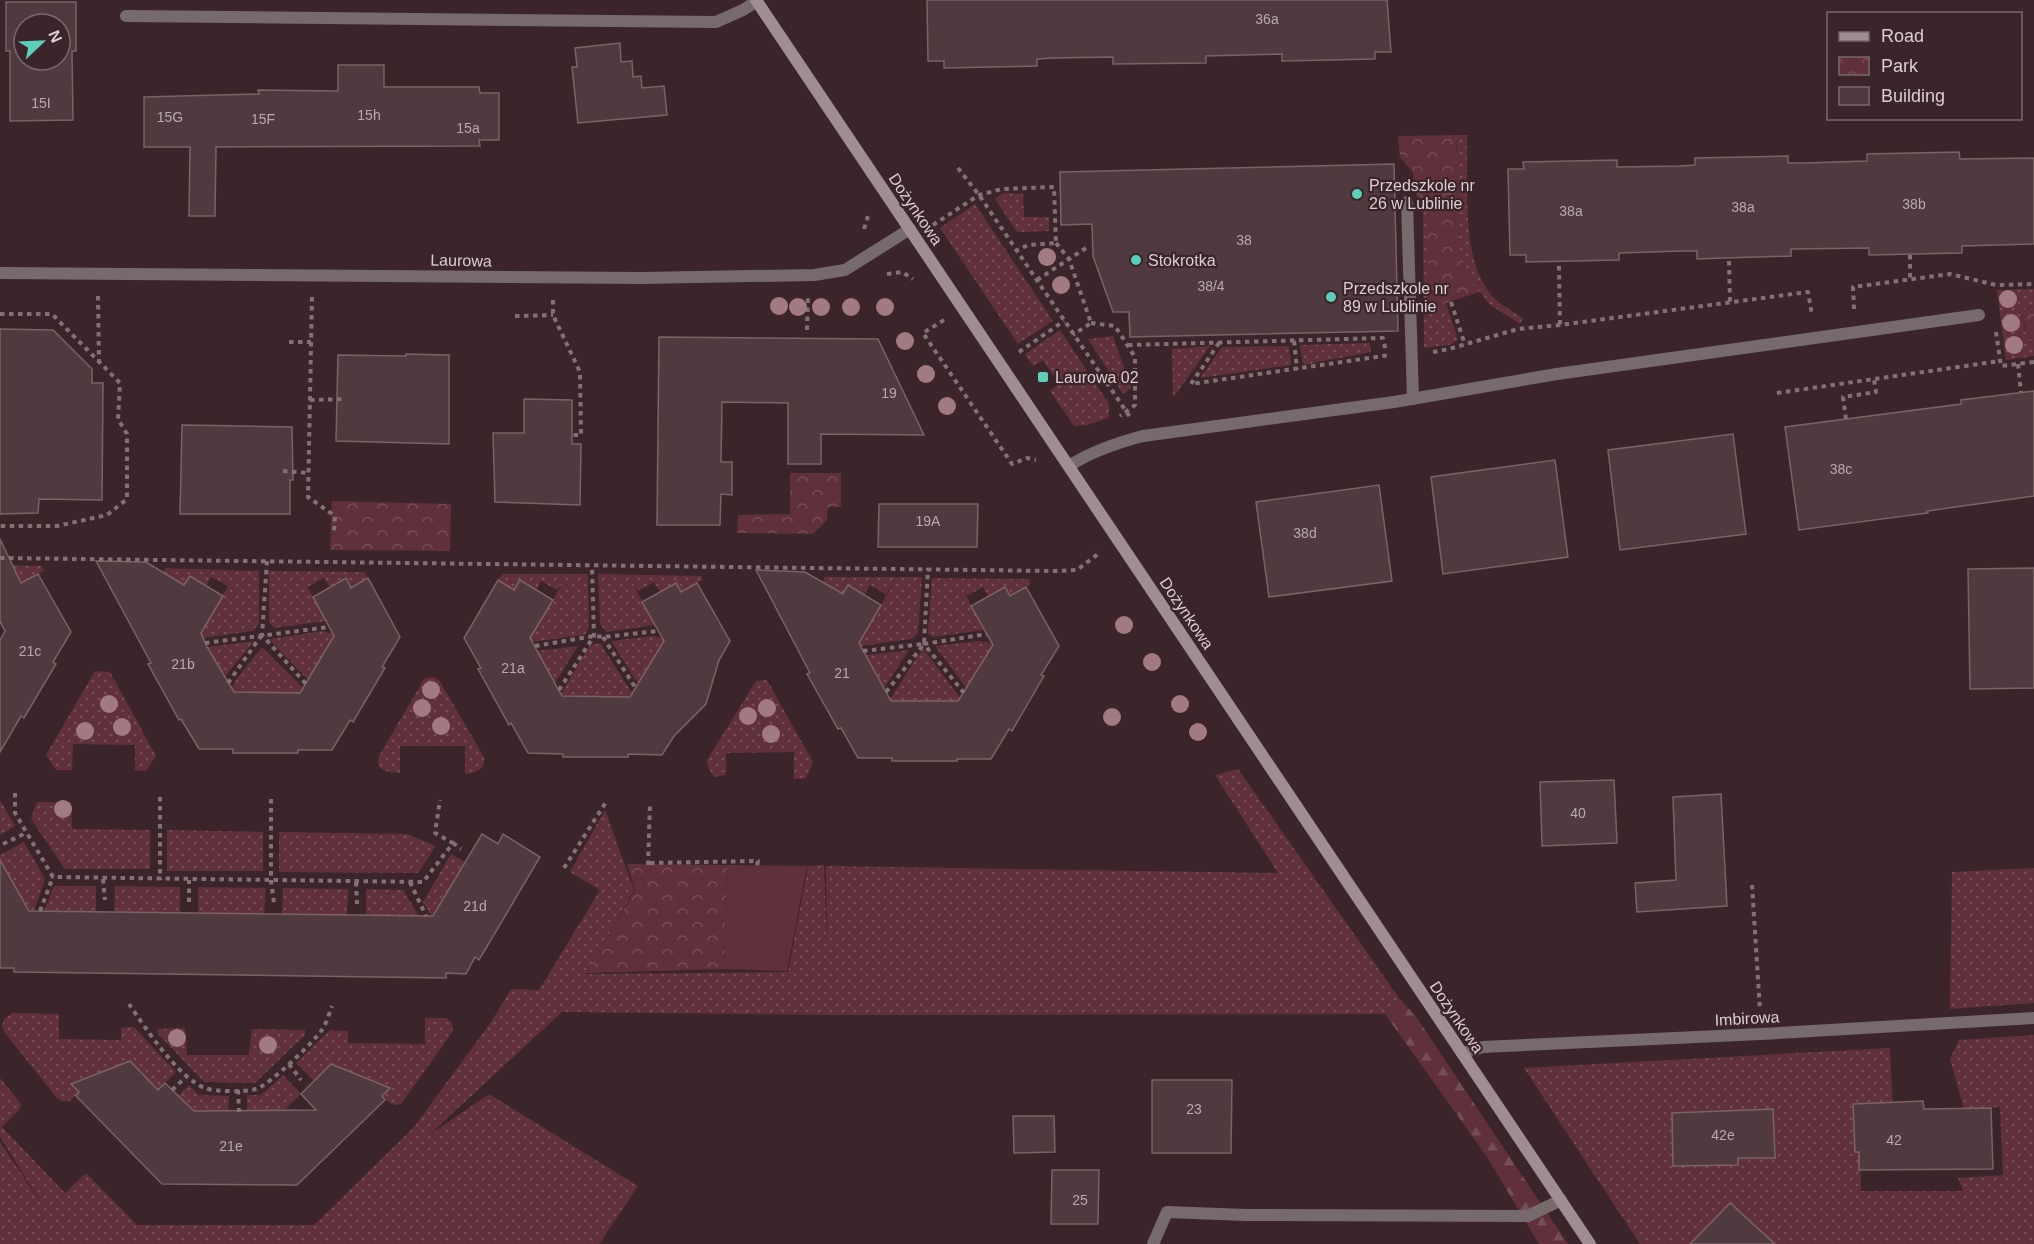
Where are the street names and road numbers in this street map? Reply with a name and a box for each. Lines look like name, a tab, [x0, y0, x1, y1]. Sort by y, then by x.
street label: Dożynkowa	[885, 170, 946, 248]
street label: Laurowa	[430, 251, 492, 270]
street label: Dożynkowa	[1156, 574, 1217, 652]
street label: Dożynkowa	[1426, 978, 1487, 1056]
street label: Imbirowa	[1714, 1008, 1780, 1029]

